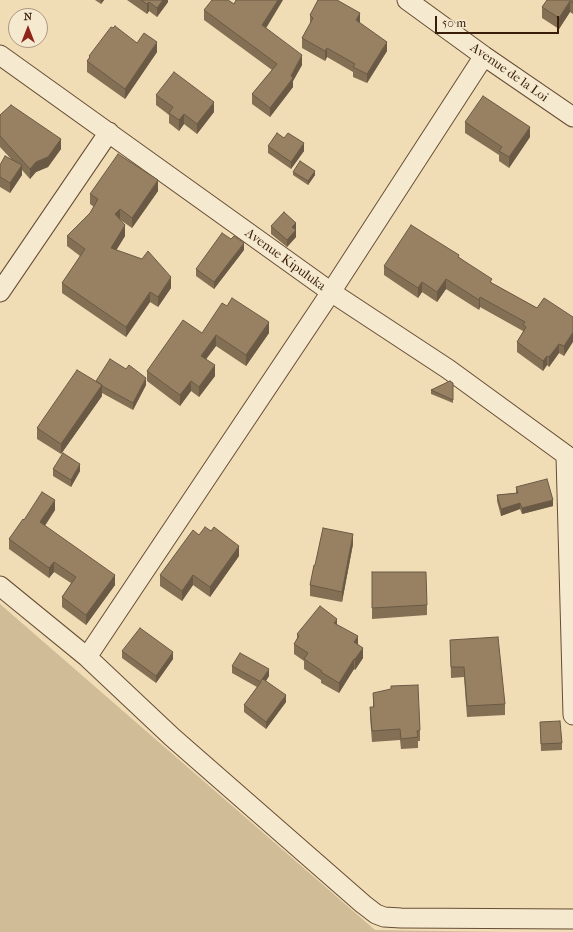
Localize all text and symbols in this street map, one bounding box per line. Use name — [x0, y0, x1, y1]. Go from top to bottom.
north arrow — [8, 8, 48, 48]
scale bar — [437, 8, 561, 34]
text: N — [24, 10, 32, 23]
text: 50 m — [442, 16, 466, 30]
street label: Avenue de la Loi — [467, 40, 551, 106]
street label: Avenue Kipuluka — [242, 226, 328, 294]

